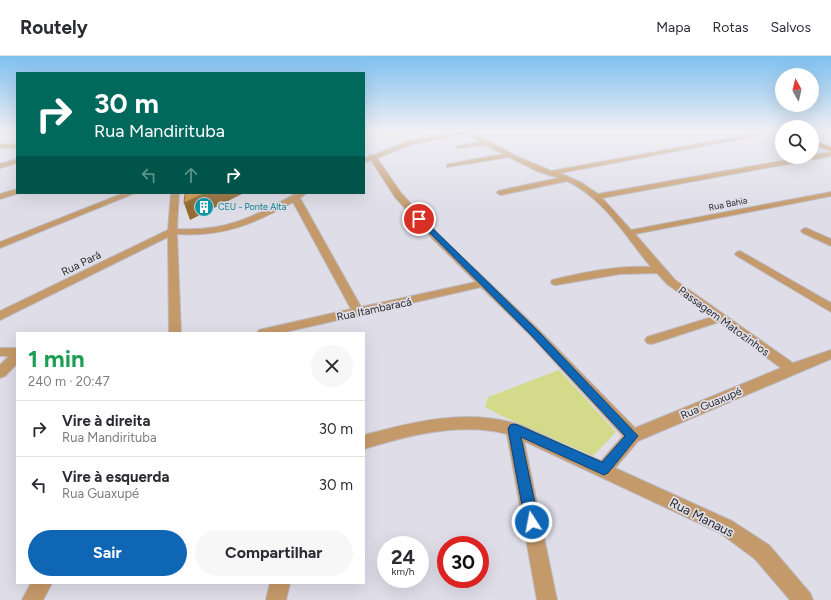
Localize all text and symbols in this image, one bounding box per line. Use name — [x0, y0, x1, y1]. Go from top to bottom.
text: Routely — [20, 16, 88, 39]
text: Mapa — [656, 19, 691, 36]
text: Rotas — [713, 19, 748, 36]
text: Salvos — [770, 19, 811, 36]
north arrow — [775, 68, 819, 112]
map controls — [775, 68, 819, 164]
text: 30 m — [94, 86, 159, 120]
icon: right — [28, 88, 80, 140]
text: Rua Mandirituba — [94, 120, 225, 142]
button: search — [775, 120, 819, 164]
icon: left — [138, 164, 160, 186]
icon: ahead — [180, 164, 202, 186]
icon: right — [222, 164, 244, 186]
street label: Rua Bahia — [708, 194, 749, 213]
building icon: CEU - Ponte Alta — [193, 196, 215, 218]
place label: CEU - Ponte Alta — [218, 201, 287, 212]
pin — [402, 202, 436, 236]
icon: arrive — [408, 208, 430, 230]
street label: Rua Pará — [59, 248, 103, 279]
street label: Passagem Matozinhos — [676, 284, 772, 359]
street label: Rua Itambaracá — [335, 295, 413, 324]
text: 1 min — [28, 344, 85, 373]
button: close — [311, 345, 353, 387]
text: 240 m · 20:47 — [28, 374, 110, 389]
street label: Rua Guaxupé — [679, 385, 744, 422]
text: Vire à direita — [62, 412, 151, 430]
icon: right — [28, 418, 50, 440]
text: 30 m — [319, 420, 353, 438]
text: Rua Mandirituba — [62, 430, 157, 445]
text: Vire à esquerda — [62, 468, 169, 486]
icon: left — [28, 474, 50, 496]
text: 30 m — [319, 476, 353, 494]
text: Rua Guaxupé — [62, 486, 139, 501]
street label: Rua Manaus — [667, 495, 736, 540]
position arrow — [511, 501, 553, 543]
button: Sair — [28, 530, 187, 576]
button: Compartilhar — [195, 530, 353, 576]
speed limit sign: 30 — [437, 536, 489, 588]
text: 24 — [391, 545, 415, 569]
text: km/h — [392, 565, 414, 578]

